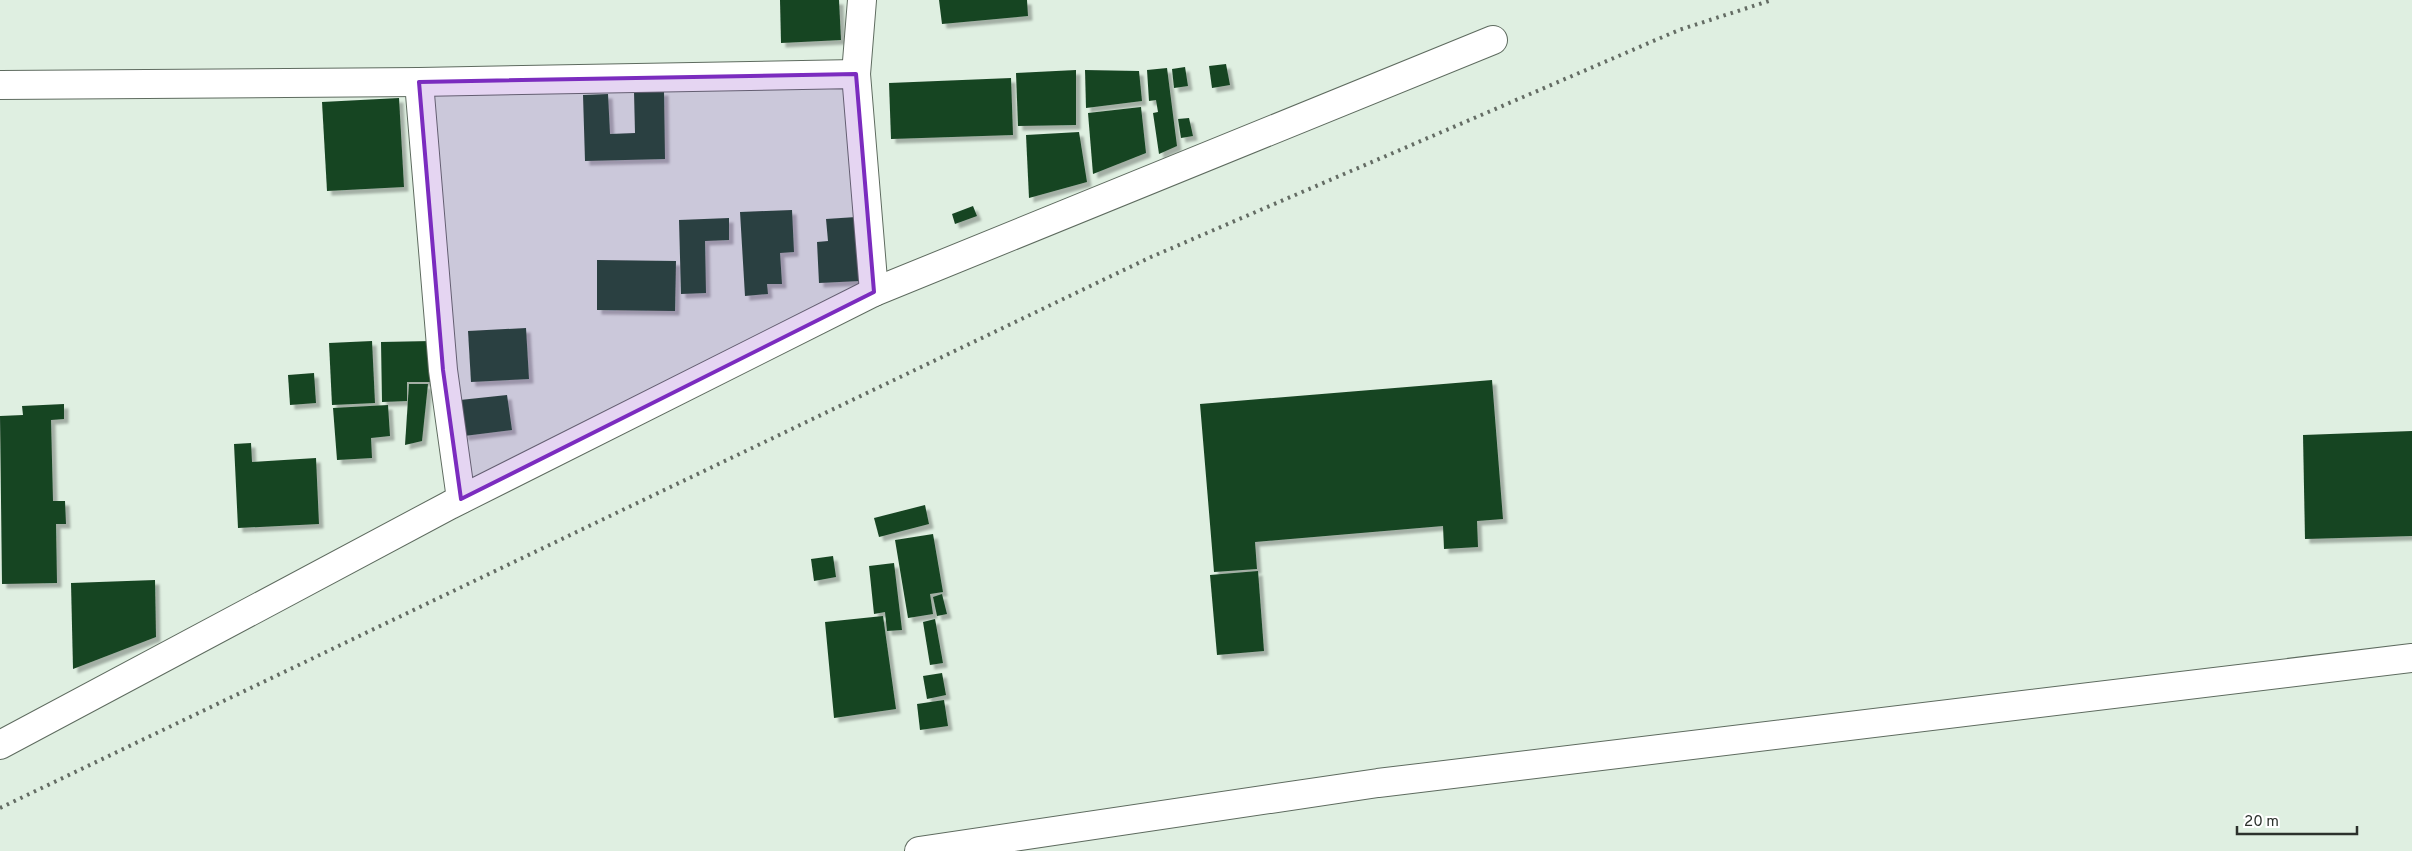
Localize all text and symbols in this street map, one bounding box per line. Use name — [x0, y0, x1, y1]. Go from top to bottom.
scale bar — [2237, 804, 2357, 836]
text: 20 m — [2244, 813, 2279, 832]

